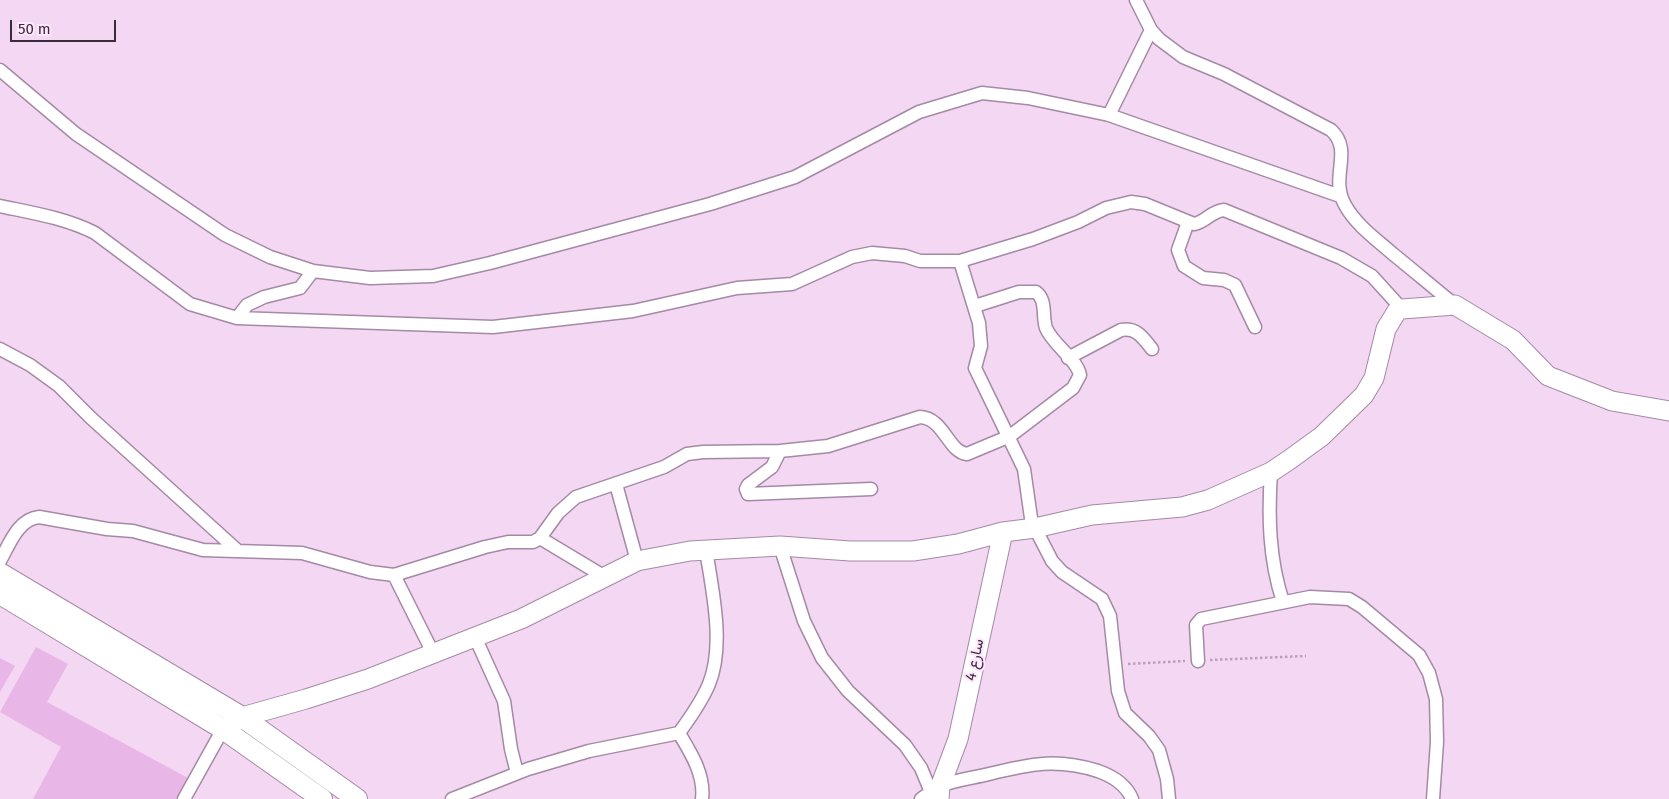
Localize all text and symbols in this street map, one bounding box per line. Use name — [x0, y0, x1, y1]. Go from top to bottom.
scale bar — [12, 10, 119, 42]
text: 50 m — [18, 20, 51, 38]
street label: سارع 4 — [962, 638, 988, 682]

